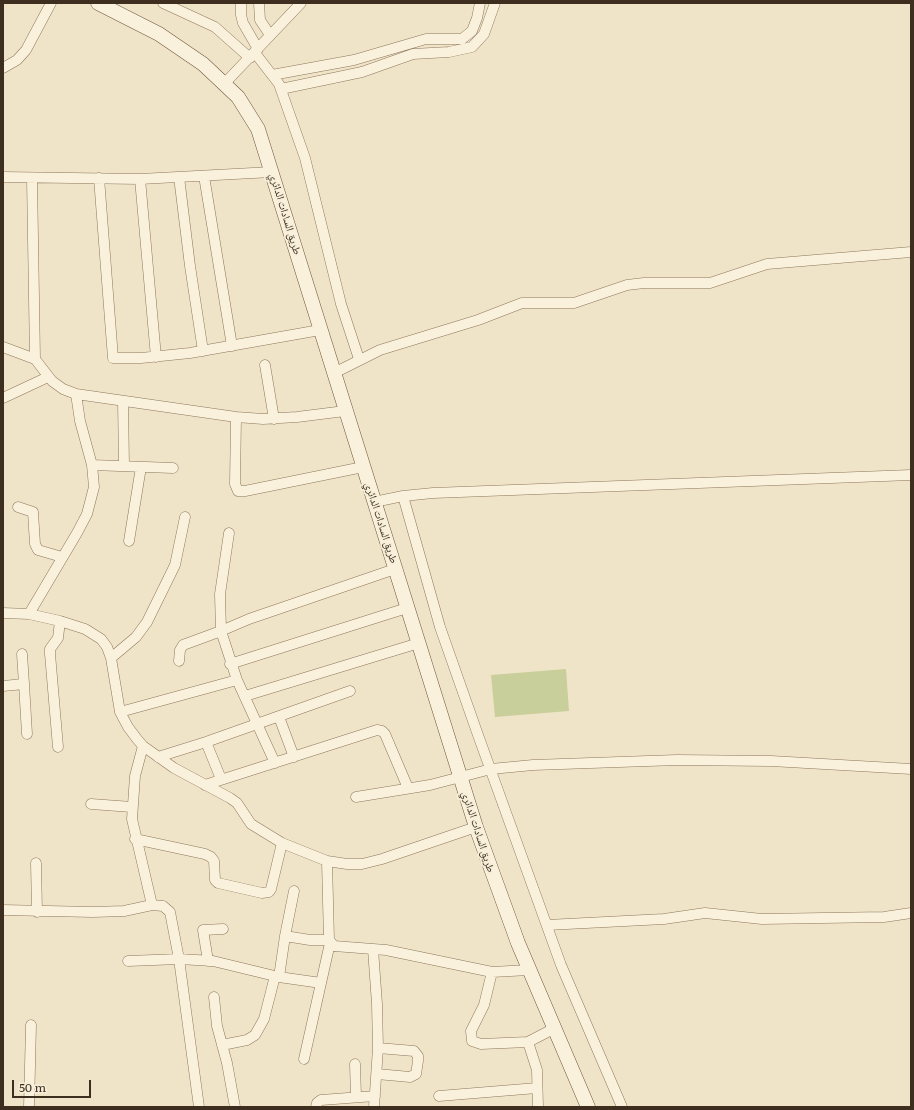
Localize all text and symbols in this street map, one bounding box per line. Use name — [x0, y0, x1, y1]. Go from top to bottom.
street label: طريق السادات الدائري — [266, 172, 304, 256]
street label: طريق السادات الدائري — [362, 481, 400, 565]
street label: طريق السادات الدائري — [459, 790, 497, 874]
scale bar — [14, 1072, 93, 1098]
text: 50 m — [19, 1078, 46, 1096]

